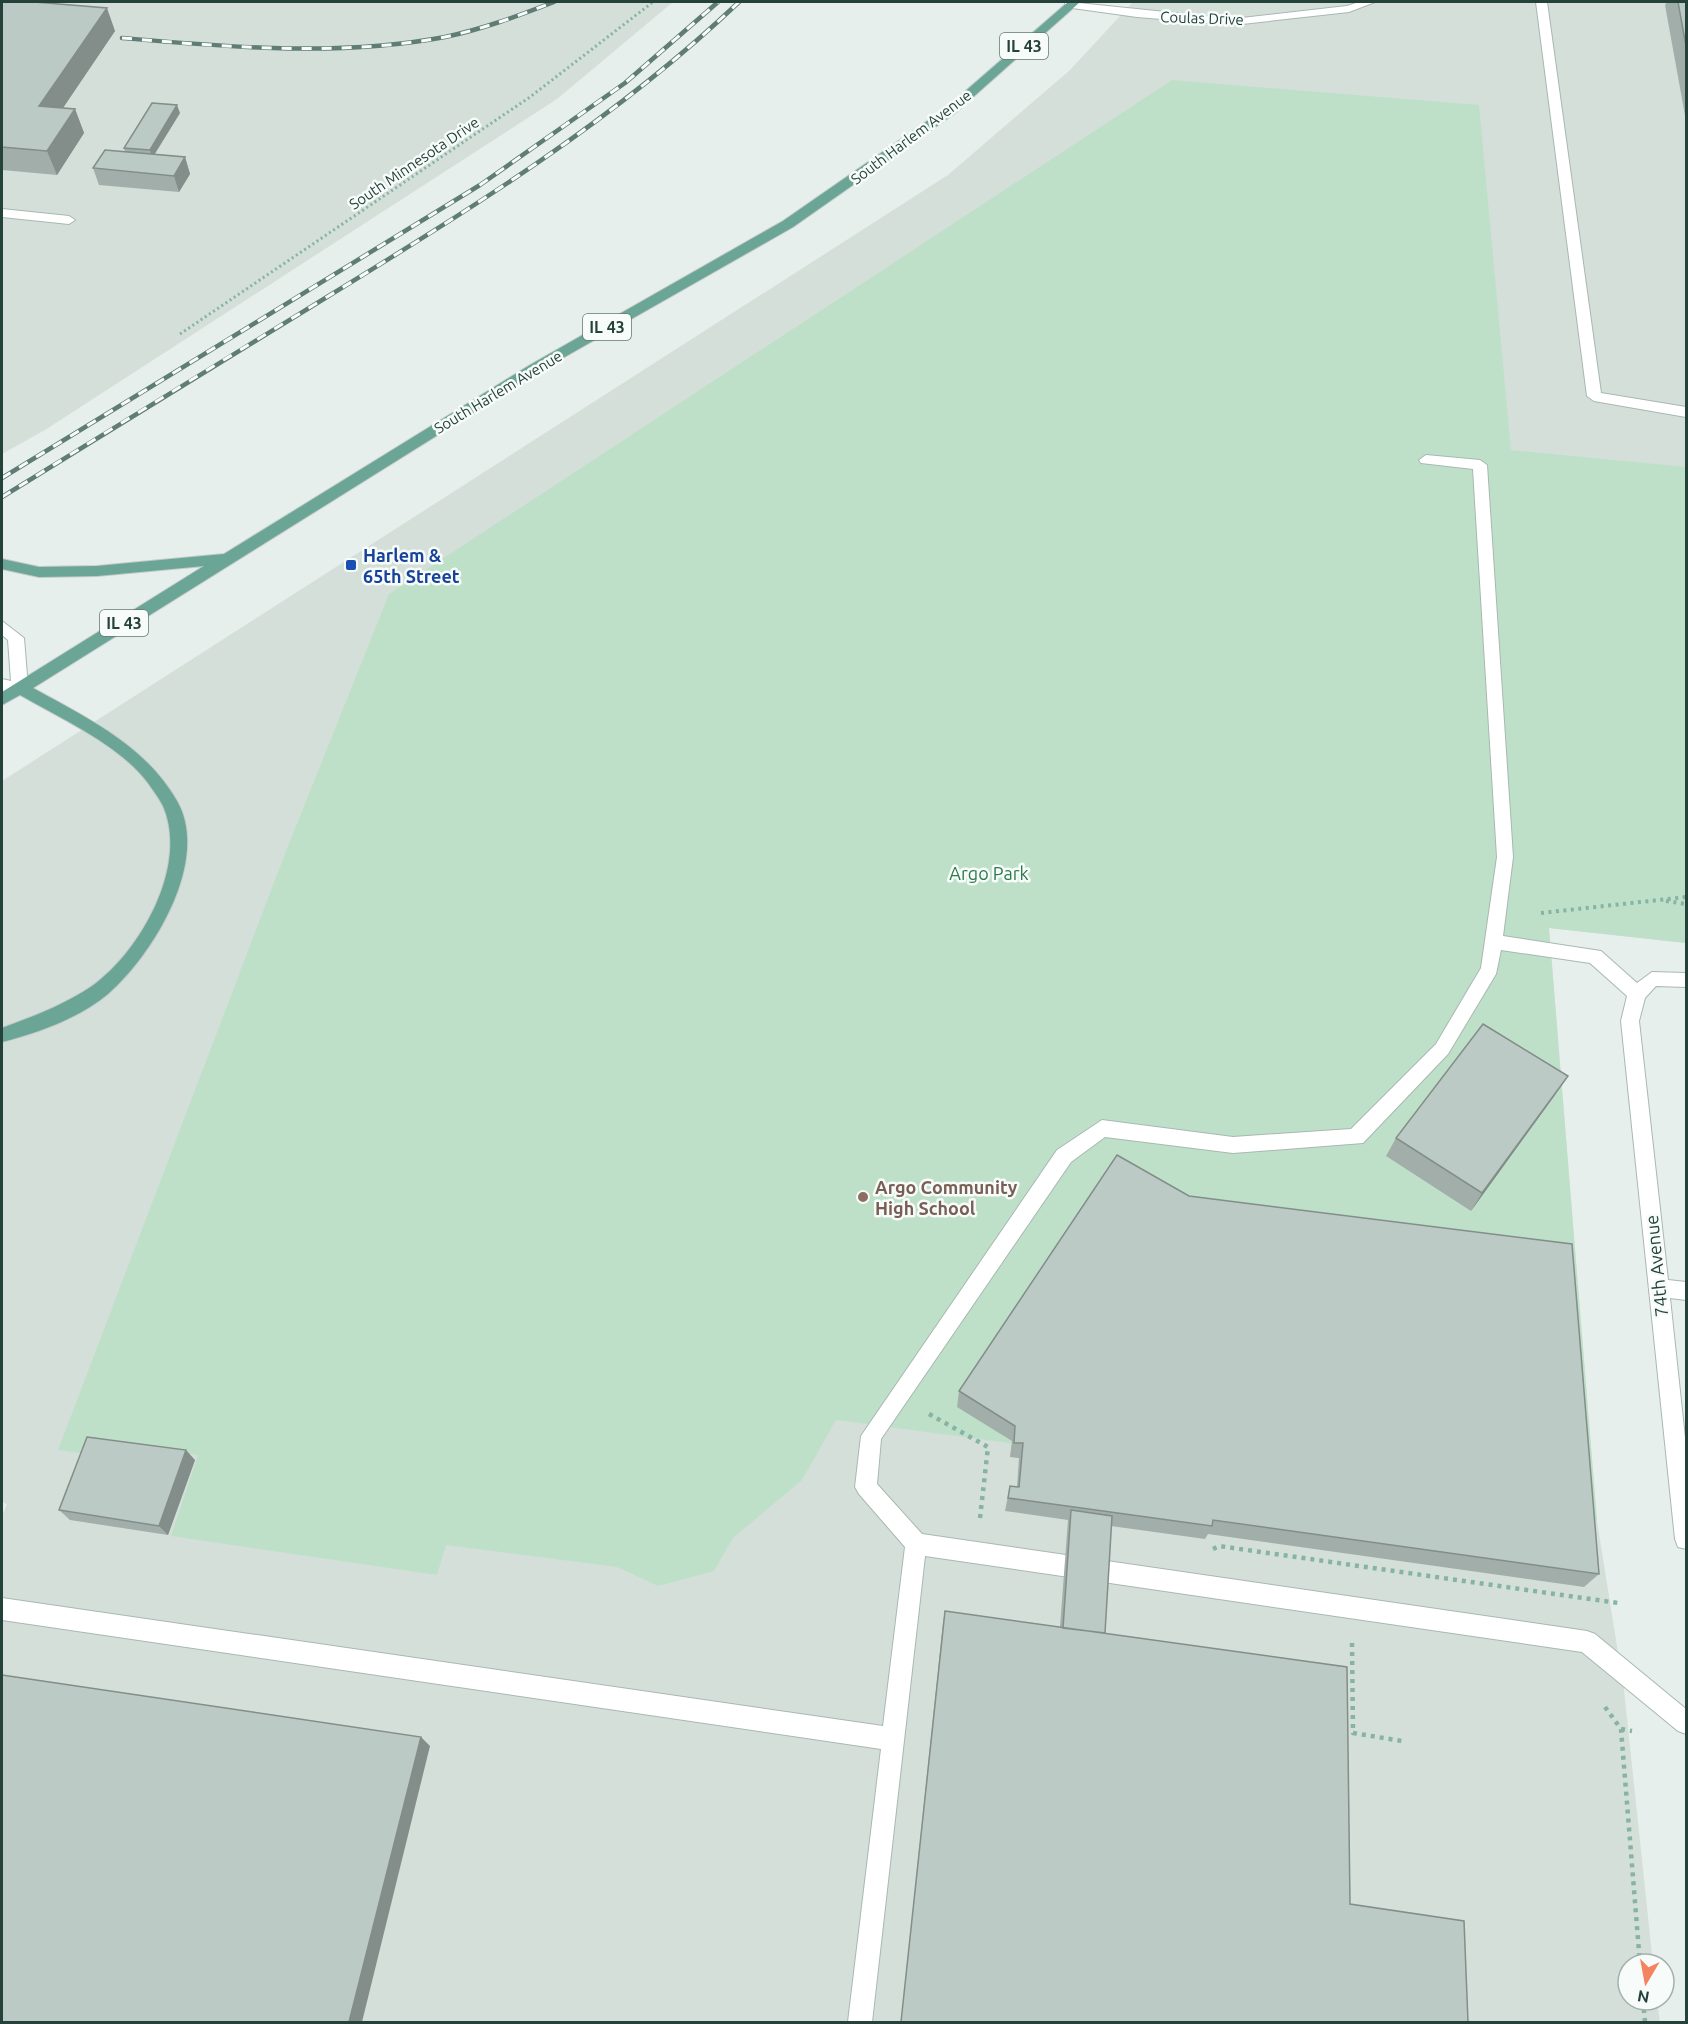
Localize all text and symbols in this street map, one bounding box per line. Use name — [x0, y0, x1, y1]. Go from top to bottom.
street label: Coulas Drive — [1160, 8, 1244, 28]
road number: IL 43 — [1000, 33, 1048, 59]
street label: South Harlem Avenue — [848, 86, 974, 188]
street label: South Minnesota Drive — [346, 113, 482, 213]
road number: IL 43 — [583, 314, 631, 340]
street label: South Harlem Avenue — [431, 347, 565, 437]
place label: Harlem & 65th Street — [363, 545, 460, 586]
marker: Harlem & 65th Street — [344, 558, 358, 572]
road number: IL 43 — [100, 610, 148, 636]
park label: Argo Park — [949, 863, 1029, 883]
place label: Argo Community High School — [875, 1177, 1018, 1218]
marker: Argo Community High School — [856, 1190, 870, 1204]
street label: 74th Avenue — [1641, 1214, 1671, 1318]
north arrow — [1616, 1952, 1676, 2012]
text: N — [1636, 1987, 1651, 2007]

